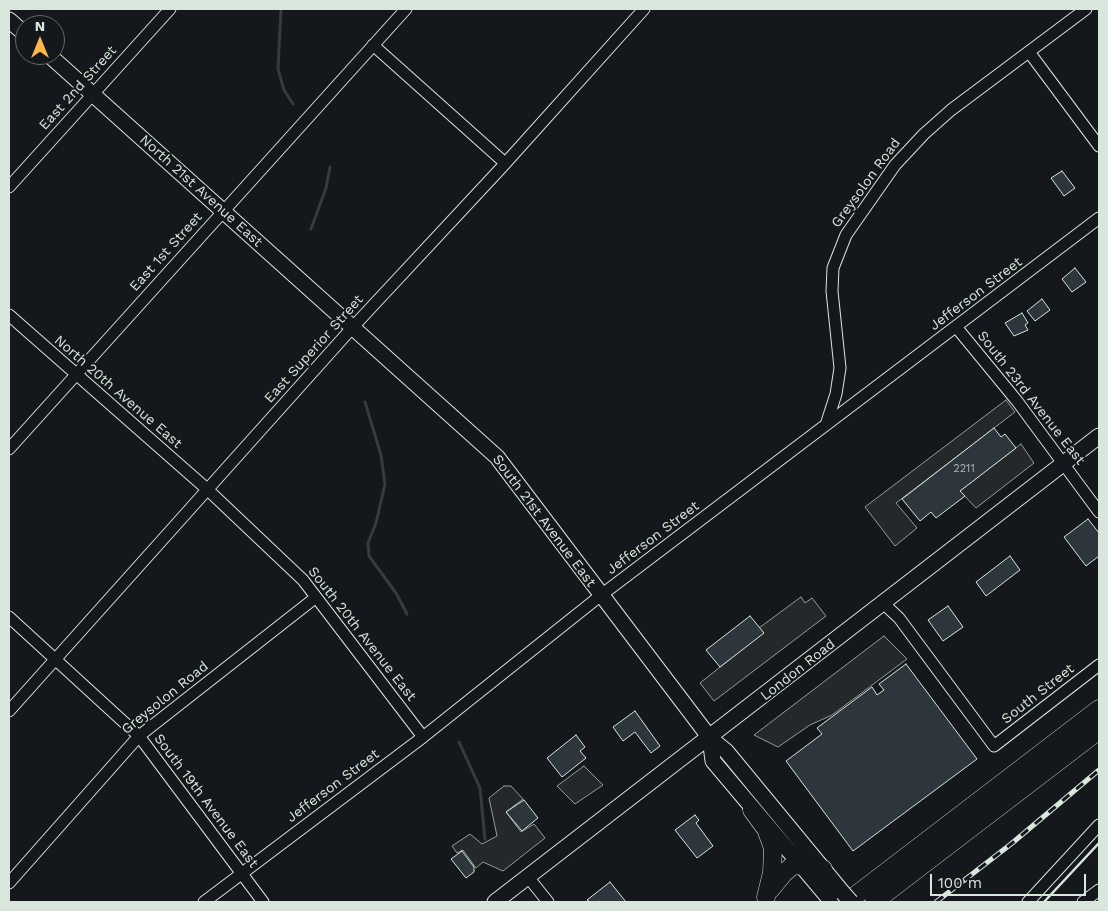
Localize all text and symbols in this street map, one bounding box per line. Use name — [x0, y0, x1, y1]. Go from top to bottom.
north arrow — [15, 15, 65, 65]
text: N — [35, 18, 45, 34]
street label: East 2nd Street — [36, 42, 120, 134]
street label: North 21st Avenue East — [136, 131, 266, 251]
street label: Greysolon Road — [828, 135, 904, 231]
street label: East 1st Street — [126, 209, 206, 295]
street label: Jefferson Street — [926, 254, 1026, 334]
street label: East Superior Street — [261, 291, 367, 407]
street label: South 23rd Avenue East — [974, 328, 1088, 468]
street label: North 20th Avenue East — [51, 332, 185, 452]
street label: South 21st Avenue East — [489, 452, 599, 590]
house number: 2211 — [953, 462, 975, 476]
street label: Jefferson Street — [603, 498, 703, 578]
street label: South 20th Avenue East — [304, 563, 420, 705]
street label: London Road — [757, 636, 839, 704]
street label: Greysolon Road — [118, 658, 212, 738]
street label: South Street — [998, 660, 1078, 728]
street label: South 19th Avenue East — [150, 731, 262, 871]
street label: Jefferson Street — [283, 746, 383, 826]
scale bar — [933, 864, 1089, 896]
text: 100 m — [938, 874, 982, 892]

